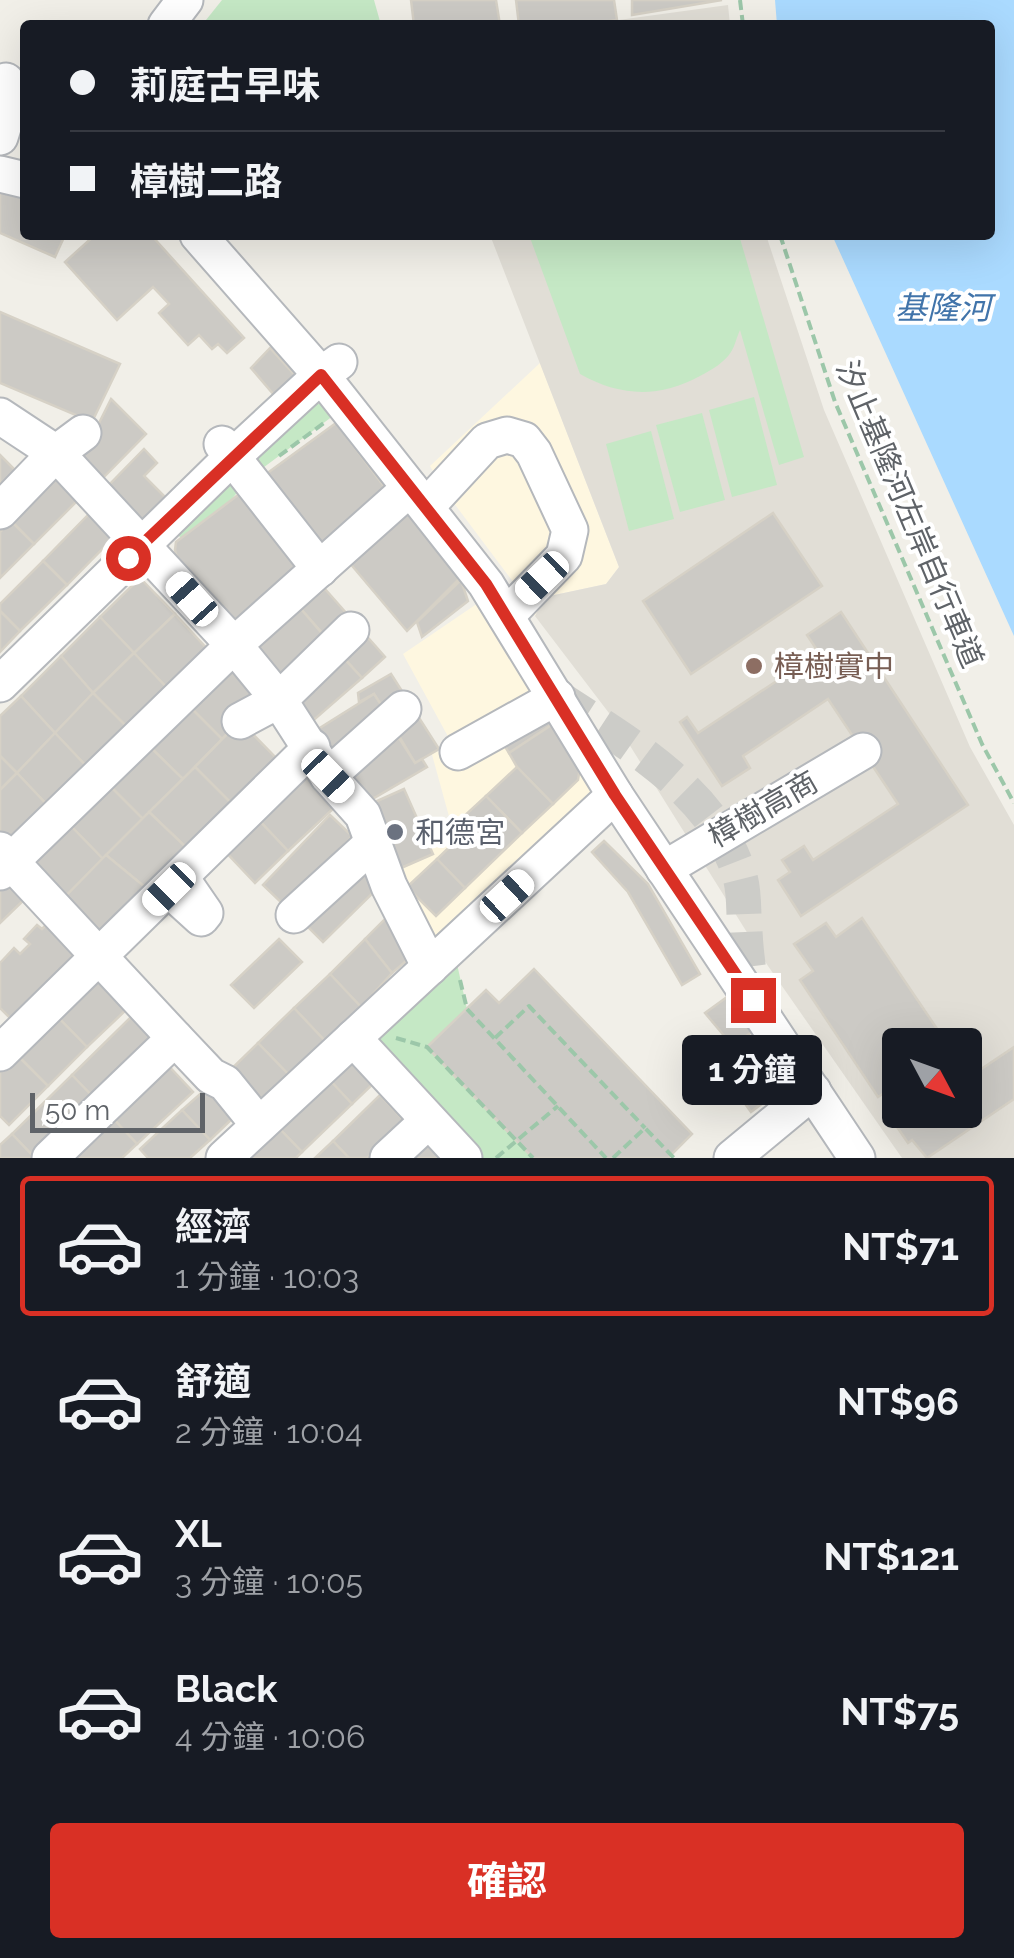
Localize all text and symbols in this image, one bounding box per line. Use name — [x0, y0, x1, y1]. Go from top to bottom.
text: 莉庭古早味 — [130, 63, 320, 108]
text: 樟樹二路 — [130, 159, 282, 204]
water label: 基隆河 — [895, 289, 997, 326]
street label: 汐止基隆河左岸自行車道 — [829, 355, 991, 673]
route start — [106, 536, 151, 581]
car — [510, 546, 574, 610]
car — [161, 567, 223, 631]
place label: 樟樹實中 — [774, 649, 894, 684]
marker: 樟樹實中 — [743, 655, 765, 677]
car — [296, 744, 360, 808]
street label: 樟樹高商 — [702, 764, 824, 854]
place label: 和德宮 — [415, 815, 505, 850]
marker: 和德宮 — [384, 821, 406, 843]
car — [137, 857, 201, 921]
car — [475, 865, 539, 927]
route end — [731, 978, 776, 1023]
north arrow — [882, 1028, 982, 1128]
map controls — [882, 1028, 982, 1128]
callout: 1 分鐘 — [683, 1035, 823, 1105]
text: 1 分鐘 — [708, 1051, 796, 1088]
scale bar — [30, 1088, 205, 1132]
text: 50 m — [45, 1094, 110, 1127]
icon: car — [55, 1201, 145, 1291]
text: 經濟 — [175, 1204, 251, 1249]
text: NT$71 — [842, 1224, 959, 1269]
text: 1 分鐘 · 10:03 — [175, 1258, 359, 1295]
icon: car — [55, 1356, 145, 1446]
text: 舒適 — [175, 1359, 251, 1404]
text: NT$96 — [837, 1379, 959, 1424]
text: 2 分鐘 · 10:04 — [175, 1413, 363, 1450]
icon: car — [55, 1511, 145, 1601]
text: XL — [175, 1511, 222, 1556]
text: NT$121 — [823, 1534, 959, 1579]
text: 3 分鐘 · 10:05 — [175, 1563, 363, 1600]
icon: car — [55, 1666, 145, 1756]
text: Black — [175, 1666, 277, 1711]
text: NT$75 — [841, 1689, 959, 1734]
text: 4 分鐘 · 10:06 — [175, 1718, 365, 1755]
button: 確認 — [50, 1823, 964, 1938]

